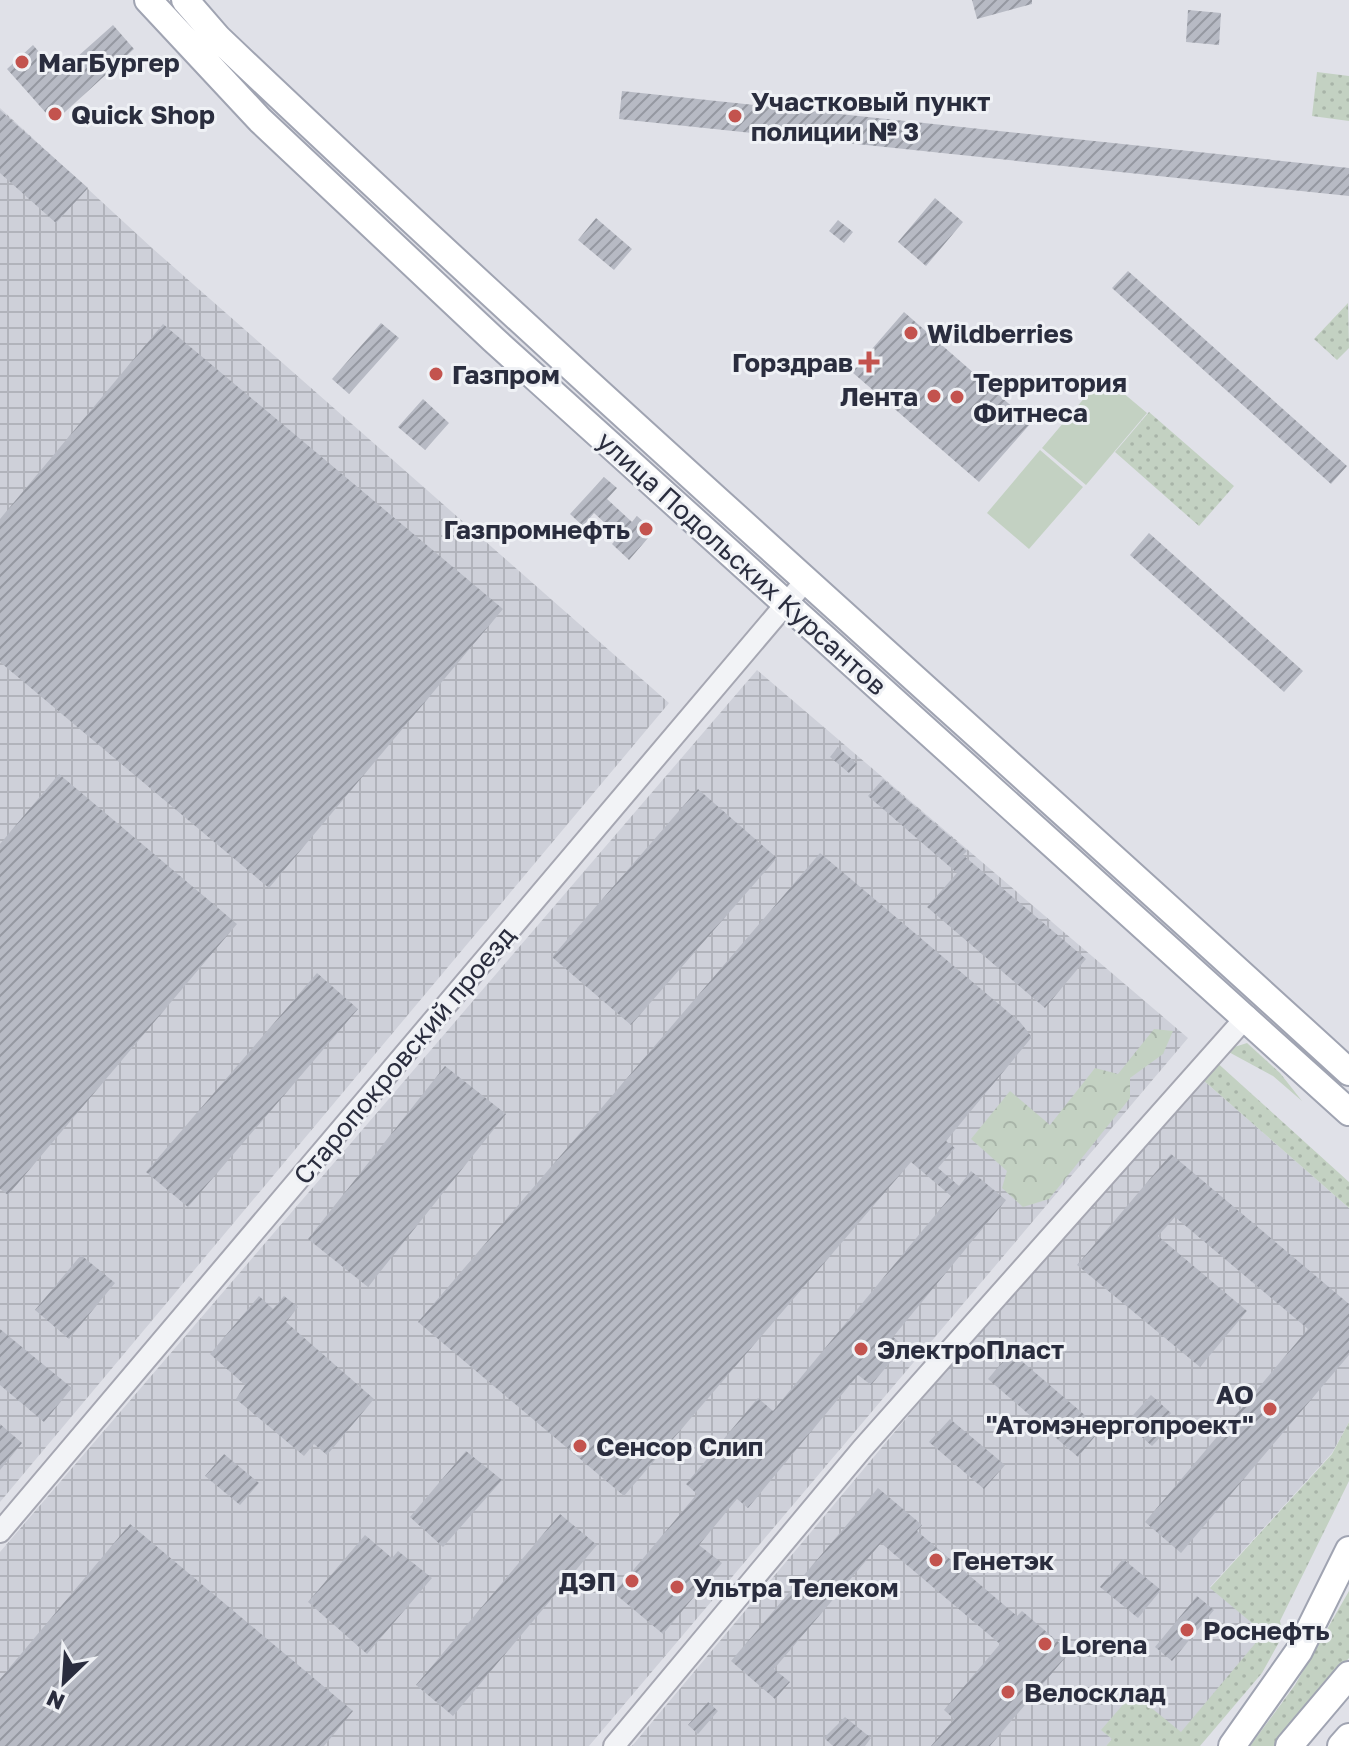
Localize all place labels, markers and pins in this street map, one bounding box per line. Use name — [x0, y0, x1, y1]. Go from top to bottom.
place label: МагБургер — [38, 47, 180, 78]
marker: МагБургер — [13, 53, 31, 71]
place label: Участковый пункт полиции № 3 — [751, 86, 991, 147]
place label: Quick Shop — [71, 99, 215, 130]
marker: Quick Shop — [46, 105, 64, 123]
marker: Участковый пункт полиции № 3 — [726, 107, 744, 125]
place label: Wildberries — [927, 318, 1073, 349]
marker: Wildberries — [902, 324, 920, 342]
place label: Горздрав — [732, 347, 853, 378]
marker: Горздрав — [860, 353, 878, 371]
place label: Газпром — [452, 359, 560, 390]
marker: Газпром — [427, 365, 445, 383]
place label: Территория Фитнеса — [973, 367, 1127, 428]
place label: Лента — [840, 381, 918, 412]
marker: Лента — [925, 387, 943, 405]
marker: Территория Фитнеса — [948, 388, 966, 406]
place label: Газпромнефть — [444, 514, 630, 545]
marker: Газпромнефть — [637, 520, 655, 538]
place label: ЭлектроПласт — [877, 1334, 1064, 1365]
marker: ЭлектроПласт — [852, 1340, 870, 1358]
place label: АО "Атомэнергопроект" — [986, 1379, 1254, 1440]
marker: АО "Атомэнергопроект" — [1261, 1400, 1279, 1418]
place label: Сенсор Слип — [596, 1431, 763, 1462]
marker: Сенсор Слип — [571, 1437, 589, 1455]
place label: Генетэк — [952, 1545, 1054, 1576]
marker: Генетэк — [927, 1551, 945, 1569]
place label: ДЭП — [559, 1566, 616, 1597]
marker: ДЭП — [623, 1572, 641, 1590]
place label: Ультра Телеком — [693, 1572, 898, 1603]
marker: Ультра Телеком — [668, 1578, 686, 1596]
place label: Роснефть — [1203, 1615, 1330, 1646]
marker: Роснефть — [1178, 1621, 1196, 1639]
place label: Lorena — [1061, 1629, 1147, 1660]
marker: Lorena — [1036, 1635, 1054, 1653]
place label: Велосклад — [1024, 1677, 1166, 1708]
marker: Велосклад — [999, 1683, 1017, 1701]

